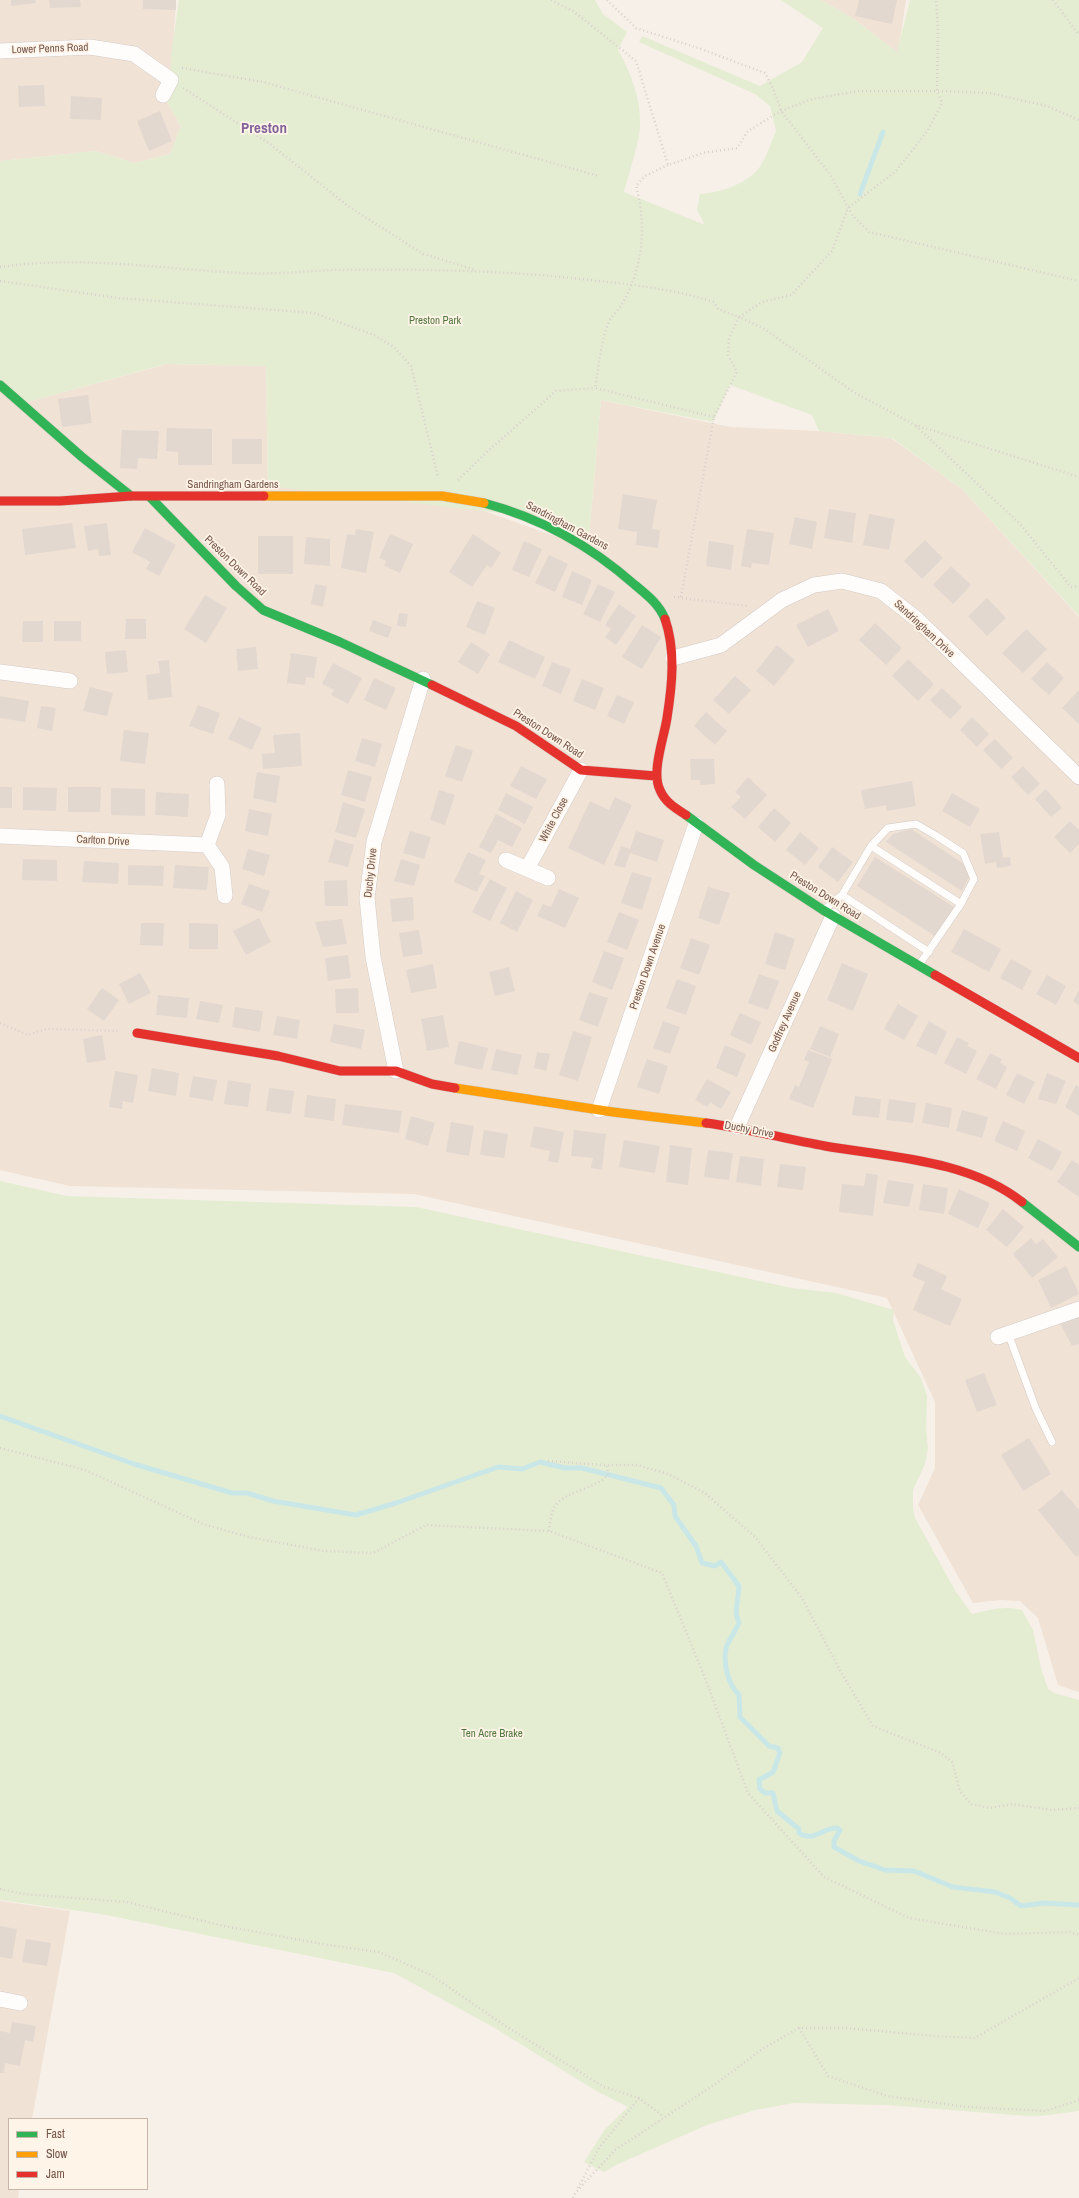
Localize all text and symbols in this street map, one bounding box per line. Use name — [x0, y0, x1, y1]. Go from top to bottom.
street label: Lower Penns Road — [11, 41, 89, 57]
district label: Preston — [241, 120, 287, 138]
park label: Preston Park — [409, 314, 461, 328]
street label: Sandringham Gardens — [187, 478, 279, 492]
street label: Sandringham Gardens — [524, 499, 610, 553]
street label: Preston Down Road — [201, 533, 269, 599]
street label: Sandringham Drive — [891, 598, 957, 660]
street label: Preston Down Road — [511, 706, 585, 762]
street label: White Close — [537, 795, 571, 845]
street label: Carlton Drive — [76, 833, 130, 849]
street label: Duchy Drive — [362, 848, 380, 898]
street label: Preston Down Road — [787, 869, 863, 923]
street label: Preston Down Avenue — [627, 922, 669, 1012]
street label: Godfrey Avenue — [766, 990, 804, 1054]
street label: Duchy Drive — [723, 1119, 775, 1141]
park label: Ten Acre Brake — [461, 1727, 523, 1741]
legend — [8, 2118, 148, 2190]
text: Fast — [46, 2126, 65, 2142]
text: Slow — [46, 2146, 67, 2162]
text: Jam — [46, 2166, 65, 2182]

